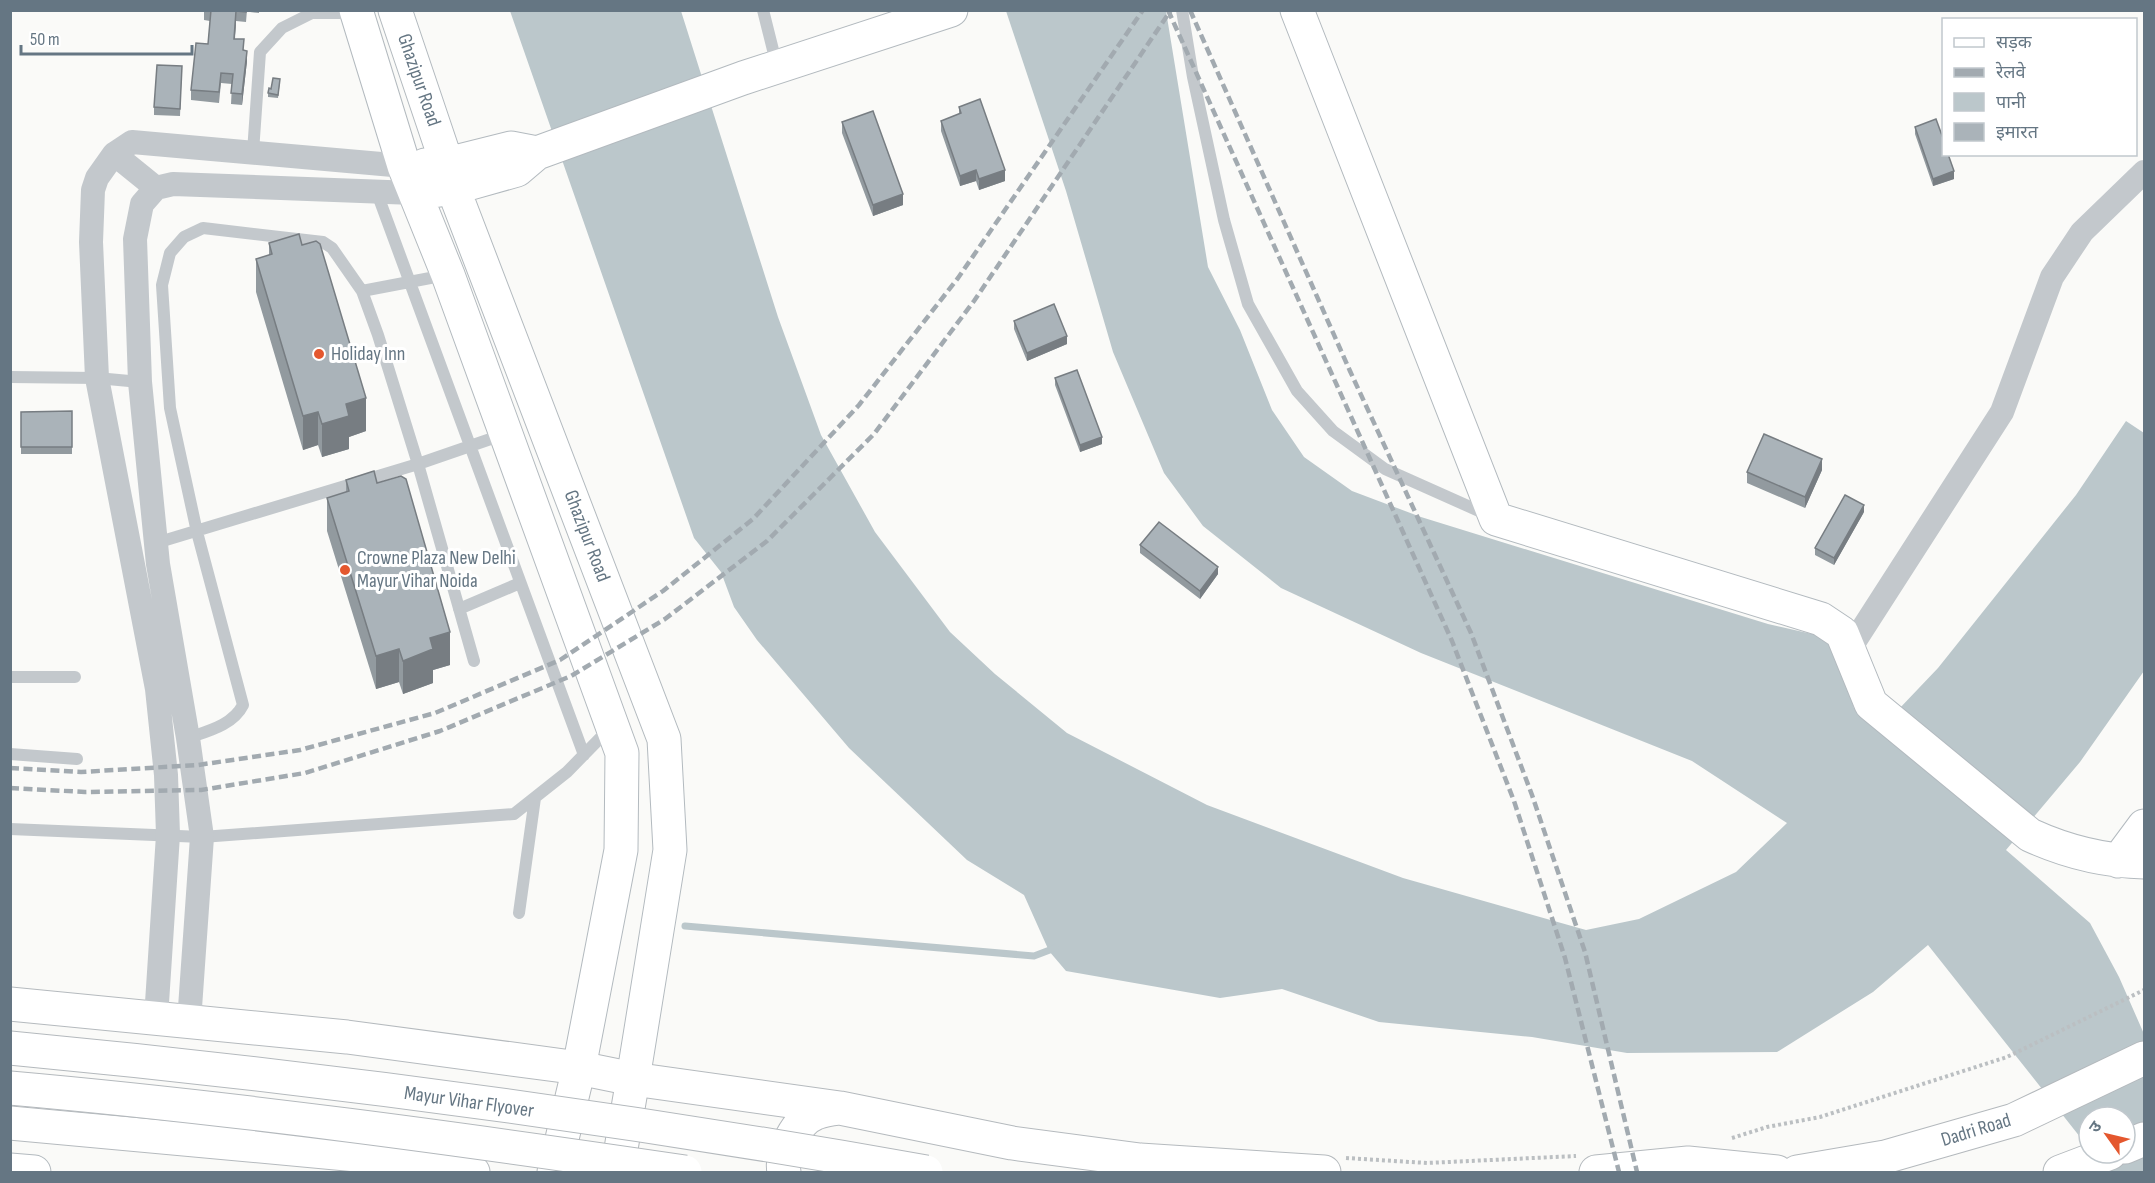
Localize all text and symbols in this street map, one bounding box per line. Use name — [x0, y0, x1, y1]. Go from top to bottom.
scale bar — [21, 18, 192, 56]
legend — [1942, 18, 2137, 156]
text: 50 m — [30, 29, 60, 50]
street label: Ghazipur Road — [392, 31, 446, 129]
text: सड़क — [1996, 32, 2033, 53]
text: रेलवे — [1995, 61, 2027, 83]
text: पानी — [1996, 92, 2026, 113]
text: इमारत — [1996, 122, 2039, 143]
place label: Holiday Inn — [331, 342, 405, 366]
marker: Holiday Inn — [312, 347, 326, 361]
street label: Ghazipur Road — [559, 487, 615, 585]
place label: Crowne Plaza New Delhi Mayur Vihar Noida — [357, 546, 516, 593]
marker: Crowne Plaza New Delhi Mayur Vihar Noida — [338, 563, 352, 577]
street label: Mayur Vihar Flyover — [403, 1081, 536, 1123]
north arrow — [2077, 1105, 2137, 1165]
street label: Dadri Road — [1938, 1108, 2014, 1152]
text: उ — [2085, 1118, 2107, 1137]

